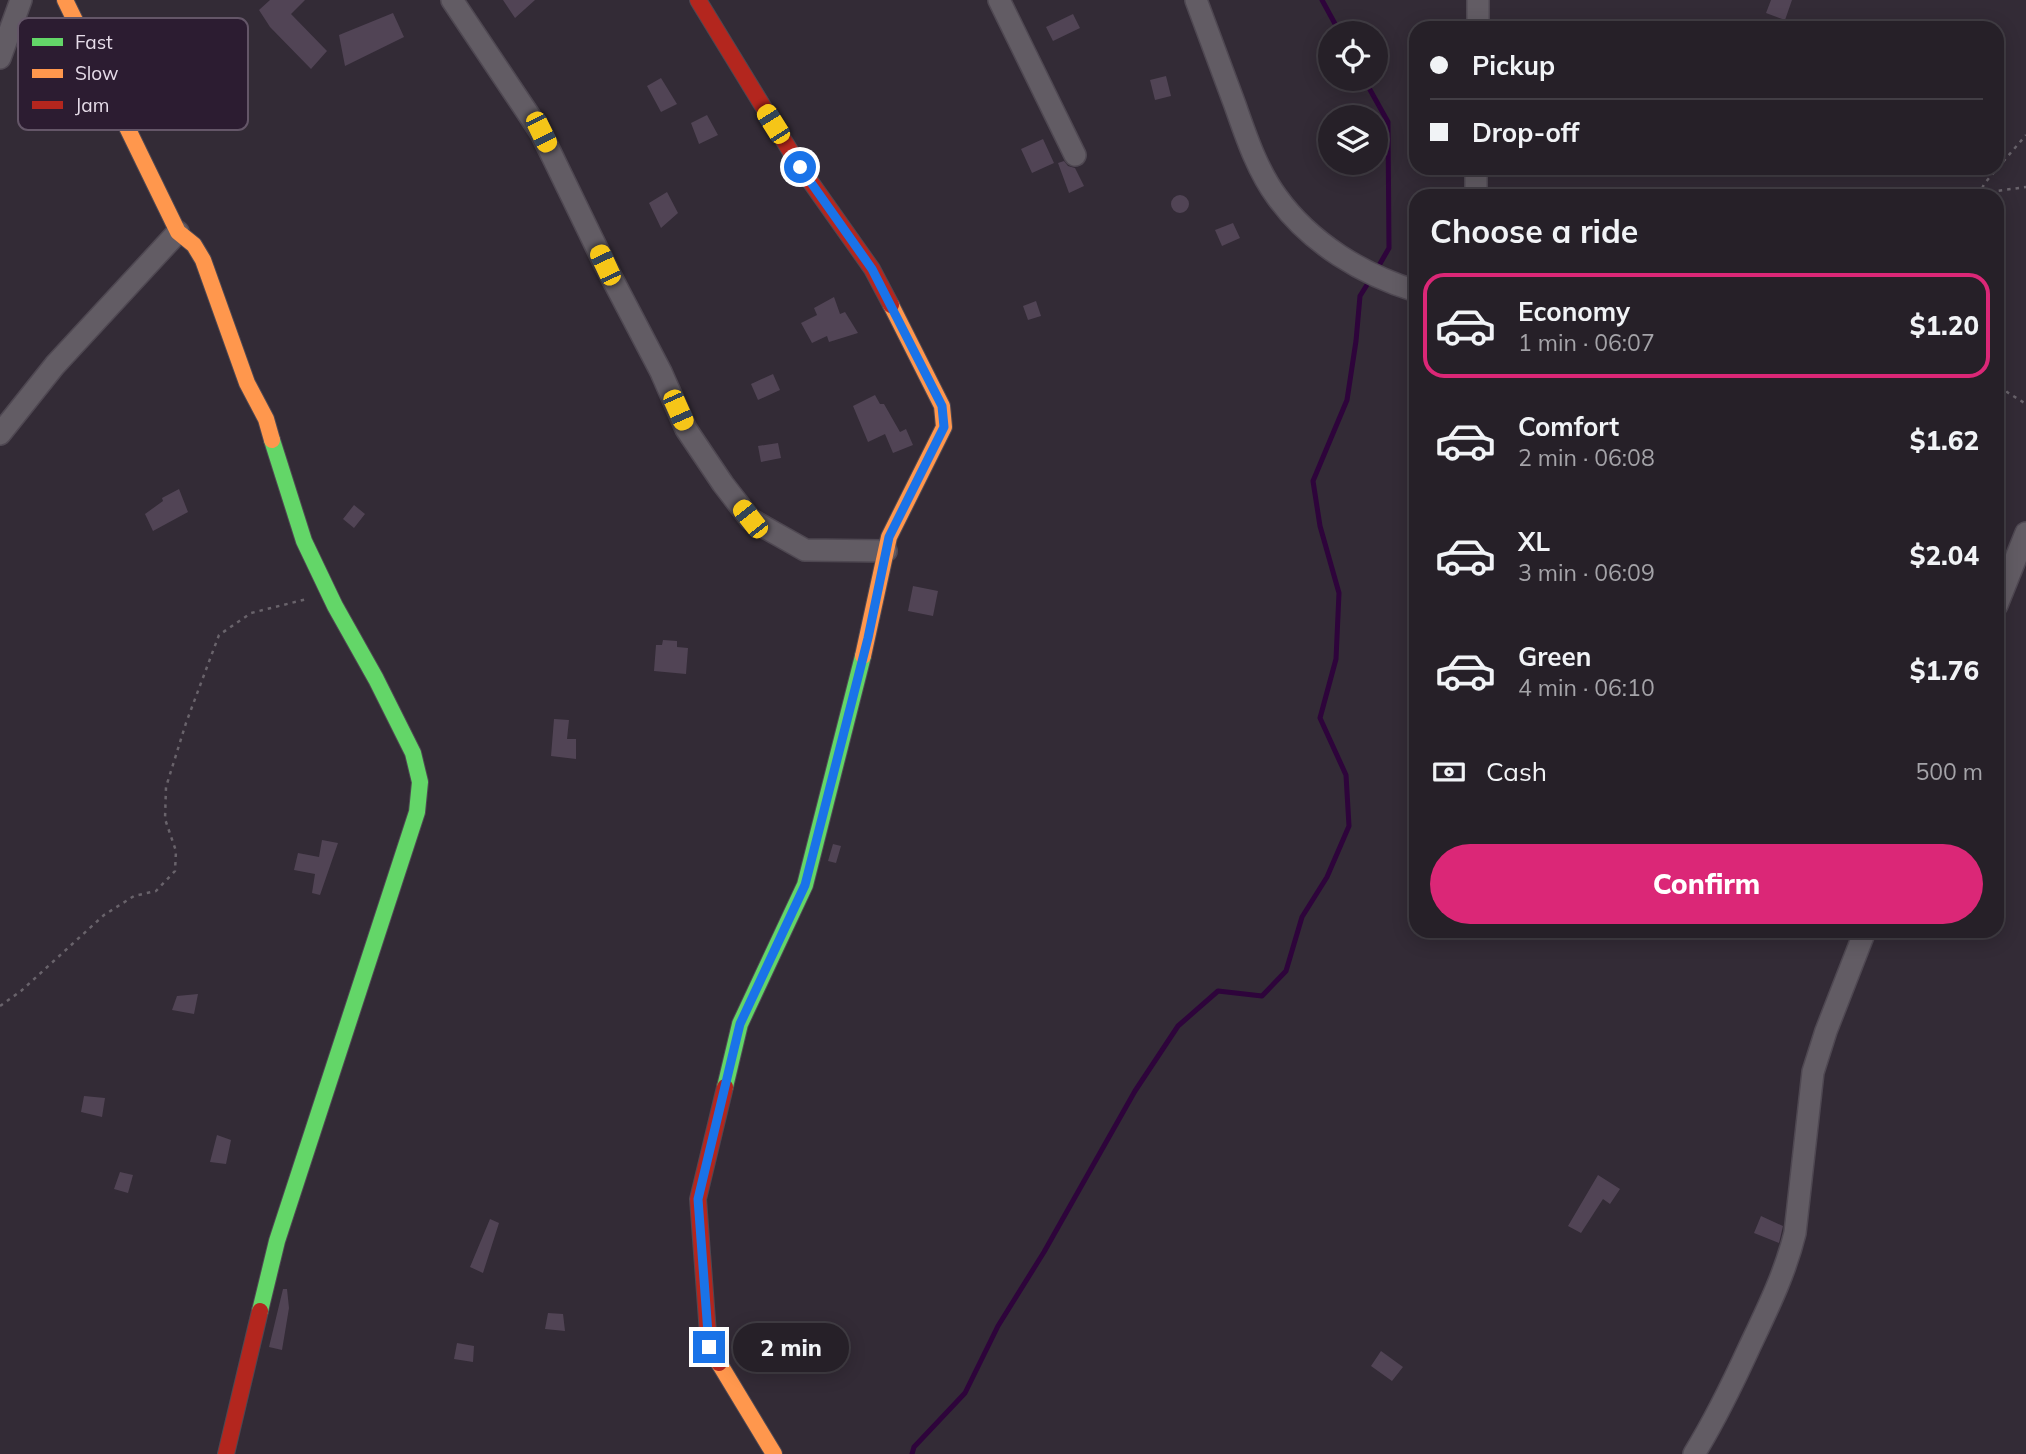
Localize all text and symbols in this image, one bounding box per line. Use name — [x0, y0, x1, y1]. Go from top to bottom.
legend — [18, 18, 248, 130]
map controls — [1318, 21, 1388, 175]
button: locate — [1318, 21, 1388, 91]
text: Fast — [75, 30, 113, 54]
text: Pickup — [1472, 49, 1555, 82]
text: Slow — [75, 61, 119, 85]
text: Jam — [75, 93, 109, 117]
car — [753, 101, 794, 147]
button: layers — [1318, 105, 1388, 175]
car — [523, 109, 560, 155]
text: Drop-off — [1472, 116, 1579, 149]
route start — [784, 151, 816, 183]
text: Choose a ride — [1430, 211, 1638, 251]
car — [587, 242, 624, 288]
icon: car — [1434, 294, 1497, 357]
text: Economy — [1518, 295, 1630, 328]
text: $1.20 — [1910, 309, 1979, 342]
text: 1 min · 06:07 — [1518, 328, 1655, 357]
car — [660, 387, 697, 433]
icon: car — [1434, 409, 1497, 472]
text: Comfort — [1518, 410, 1619, 443]
text: $1.62 — [1910, 424, 1979, 457]
text: 2 min · 06:08 — [1518, 443, 1655, 472]
car — [729, 496, 772, 542]
icon: car — [1434, 524, 1497, 587]
text: XL — [1518, 525, 1550, 558]
text: $2.04 — [1910, 539, 1979, 572]
text: 3 min · 06:09 — [1518, 558, 1655, 587]
icon: car — [1434, 639, 1497, 702]
text: Green — [1518, 640, 1591, 673]
text: $1.76 — [1910, 654, 1979, 687]
text: 4 min · 06:10 — [1518, 673, 1655, 702]
icon: cash — [1430, 753, 1468, 791]
text: Cash — [1486, 755, 1547, 788]
text: 500 m — [1915, 757, 1983, 786]
button: Confirm — [1430, 844, 1983, 924]
callout: 2 min — [734, 1322, 849, 1372]
route end — [693, 1331, 725, 1363]
text: 2 min — [760, 1333, 822, 1362]

